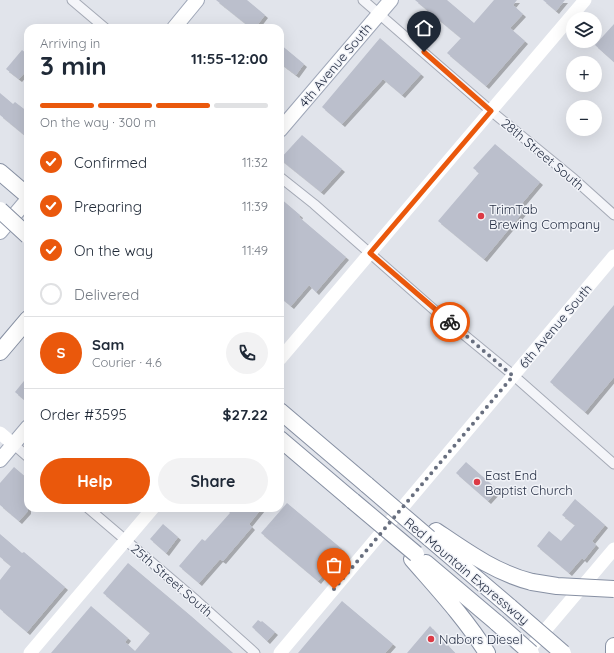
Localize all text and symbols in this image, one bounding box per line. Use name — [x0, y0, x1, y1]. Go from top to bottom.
pin — [407, 11, 441, 52]
map controls — [566, 12, 602, 136]
button: layers — [566, 12, 602, 48]
icon: home — [413, 17, 435, 39]
street label: 4th Avenue South — [295, 20, 375, 110]
text: Arriving in — [40, 35, 100, 51]
text: 3 min — [40, 49, 107, 82]
text: 11:55–12:00 — [191, 49, 268, 68]
button: + — [566, 56, 602, 92]
button: − — [566, 100, 602, 136]
text: On the way · 300 m — [40, 114, 156, 130]
street label: 28th Street South — [498, 115, 588, 193]
icon: check — [40, 151, 62, 173]
text: Confirmed — [74, 153, 147, 172]
text: 11:32 — [242, 154, 268, 170]
icon: check — [40, 195, 62, 217]
text: Preparing — [74, 197, 142, 216]
text: 11:39 — [242, 198, 268, 214]
place label: TrimTab Brewing Company — [489, 201, 600, 232]
marker: TrimTab Brewing Company — [476, 211, 486, 221]
icon: check — [40, 239, 62, 261]
text: On the way — [74, 241, 153, 260]
text: 11:49 — [242, 242, 268, 258]
street label: 6th Avenue South — [515, 281, 595, 371]
text: Delivered — [74, 285, 139, 304]
courier — [430, 302, 470, 342]
icon: bike — [439, 311, 461, 333]
button: phone — [226, 332, 268, 374]
text: Sam — [92, 335, 124, 354]
text: S — [57, 343, 65, 362]
text: Courier · 4.6 — [92, 354, 162, 370]
text: Order #3595 — [40, 405, 127, 424]
text: $27.22 — [223, 405, 268, 424]
button: Help — [40, 458, 150, 504]
button: Share — [158, 458, 268, 504]
place label: East End Baptist Church — [485, 467, 573, 498]
marker: East End Baptist Church — [472, 477, 482, 487]
street label: Red Mountain Expressway — [401, 514, 533, 628]
street label: 25th Street South — [128, 540, 216, 620]
pin — [317, 548, 351, 589]
icon: bag — [323, 554, 345, 576]
place label: Nabors Diesel — [439, 631, 523, 647]
marker: Nabors Diesel — [426, 634, 436, 644]

